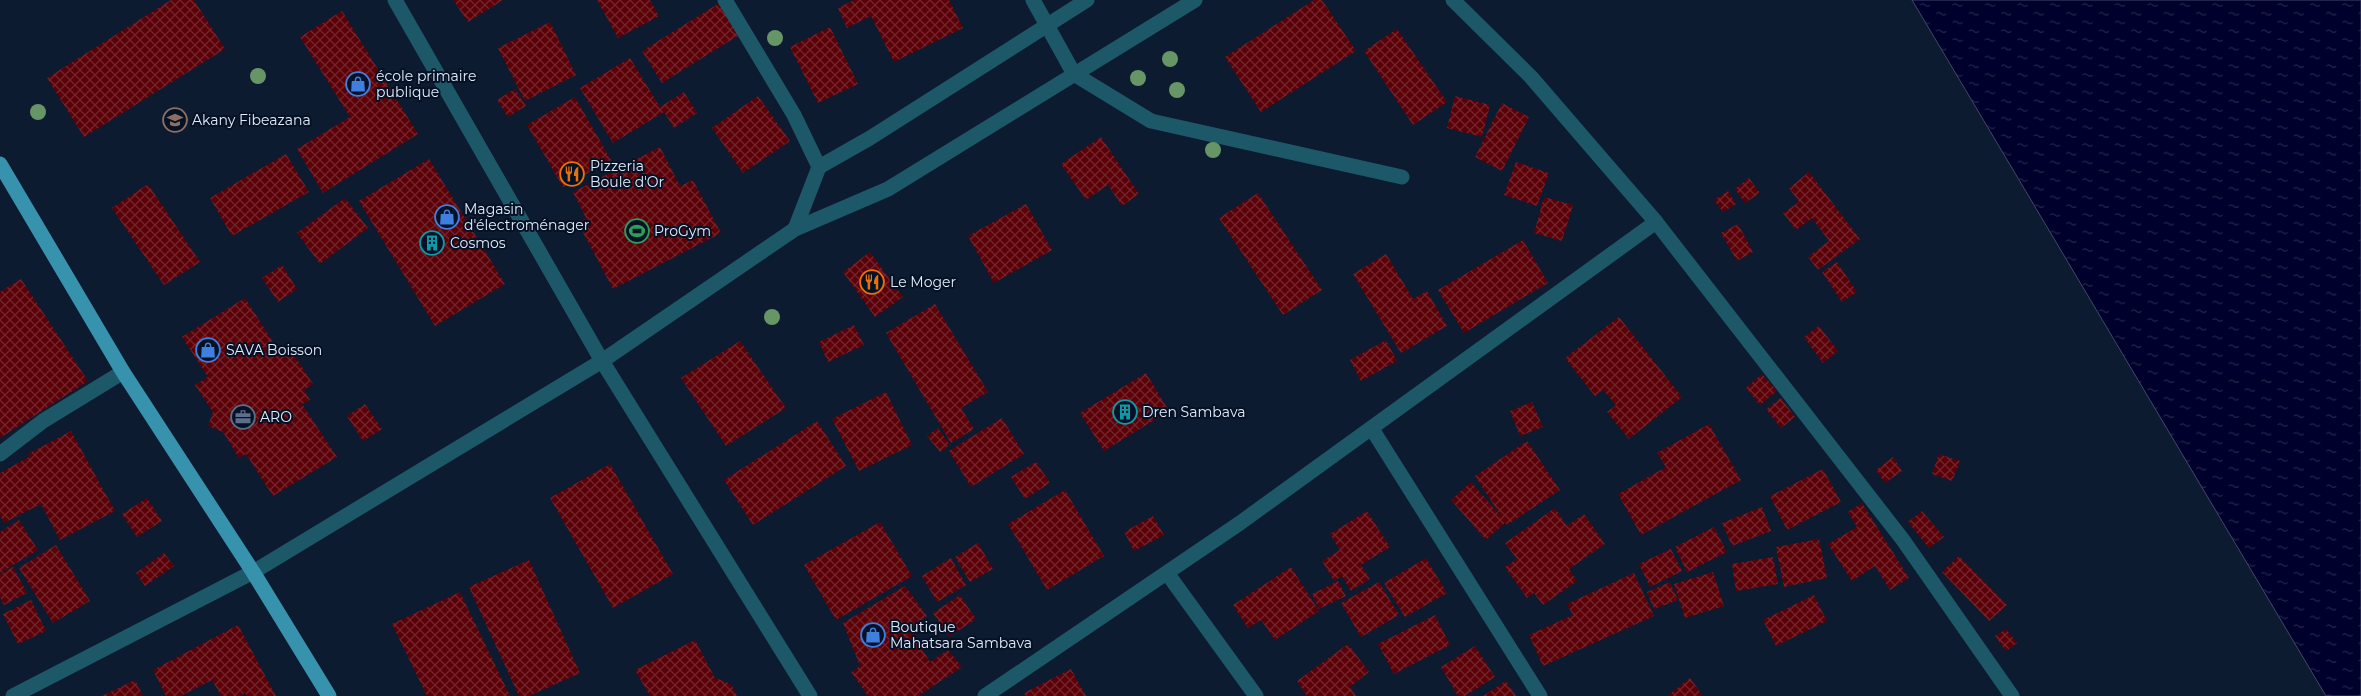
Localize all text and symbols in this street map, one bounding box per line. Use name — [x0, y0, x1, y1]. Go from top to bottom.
place label: école primaire publique — [376, 67, 476, 101]
shop icon: école primaire publique — [345, 71, 371, 97]
school or university icon: Akany Fibeazana — [162, 107, 188, 133]
place label: Akany Fibeazana — [192, 111, 311, 129]
place label: Pizzeria Boule d'Or — [590, 157, 664, 191]
restaurant icon: Pizzeria Boule d'Or — [559, 161, 585, 187]
place label: Magasin d'électroménager — [464, 200, 590, 234]
shop icon: Magasin d'électroménager — [434, 204, 460, 230]
sports icon: ProGym — [624, 218, 650, 244]
place label: ProGym — [654, 222, 711, 240]
building icon: Cosmos — [419, 230, 445, 256]
place label: Cosmos — [450, 234, 506, 252]
restaurant icon: Le Moger — [859, 269, 885, 295]
place label: Le Moger — [890, 273, 956, 291]
shop icon: SAVA Boisson — [195, 337, 221, 363]
place label: SAVA Boisson — [226, 341, 322, 359]
building icon: Dren Sambava — [1112, 399, 1138, 425]
place label: Dren Sambava — [1142, 403, 1245, 421]
office icon: ARO — [230, 404, 256, 430]
place label: ARO — [260, 408, 292, 426]
place label: Boutique Mahatsara Sambava — [890, 618, 1032, 652]
shop icon: Boutique Mahatsara Sambava — [860, 622, 886, 648]

